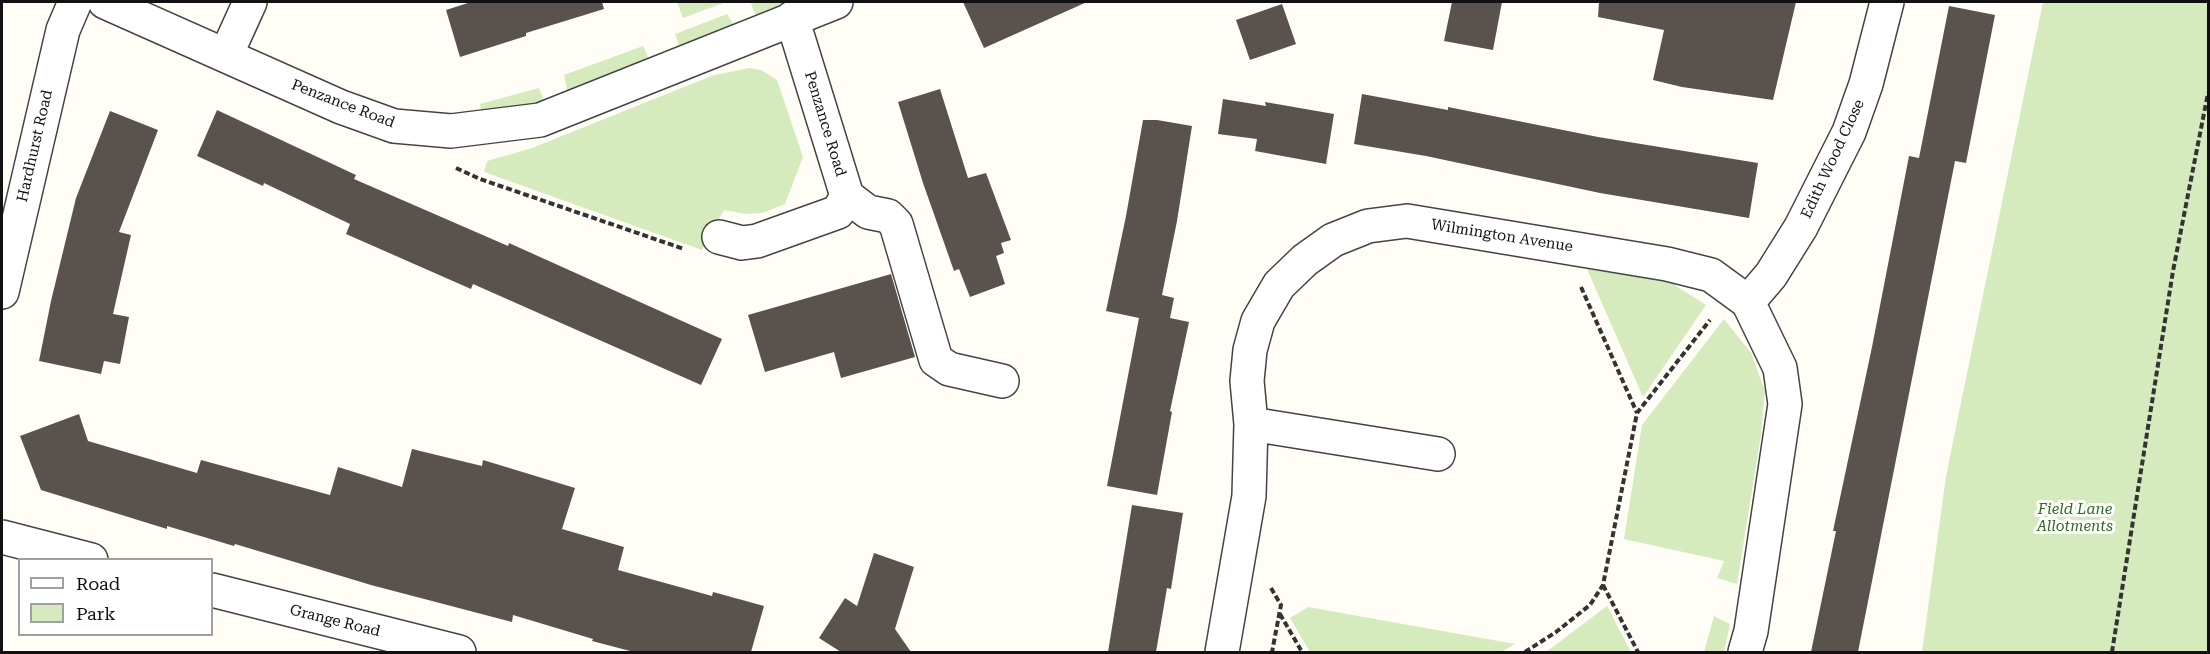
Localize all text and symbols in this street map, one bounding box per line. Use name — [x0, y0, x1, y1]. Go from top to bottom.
street label: Penzance Road — [800, 69, 850, 179]
street label: Penzance Road — [289, 76, 397, 132]
street label: Hardhurst Road — [13, 88, 57, 204]
street label: Edith Wood Close — [1797, 97, 1869, 221]
street label: Wilmington Avenue — [1430, 216, 1574, 256]
park label: Field Lane Allotments — [2037, 501, 2113, 536]
legend — [18, 558, 213, 636]
text: Road — [76, 573, 120, 594]
street label: Grange Road — [288, 601, 382, 641]
text: Park — [76, 603, 116, 624]

